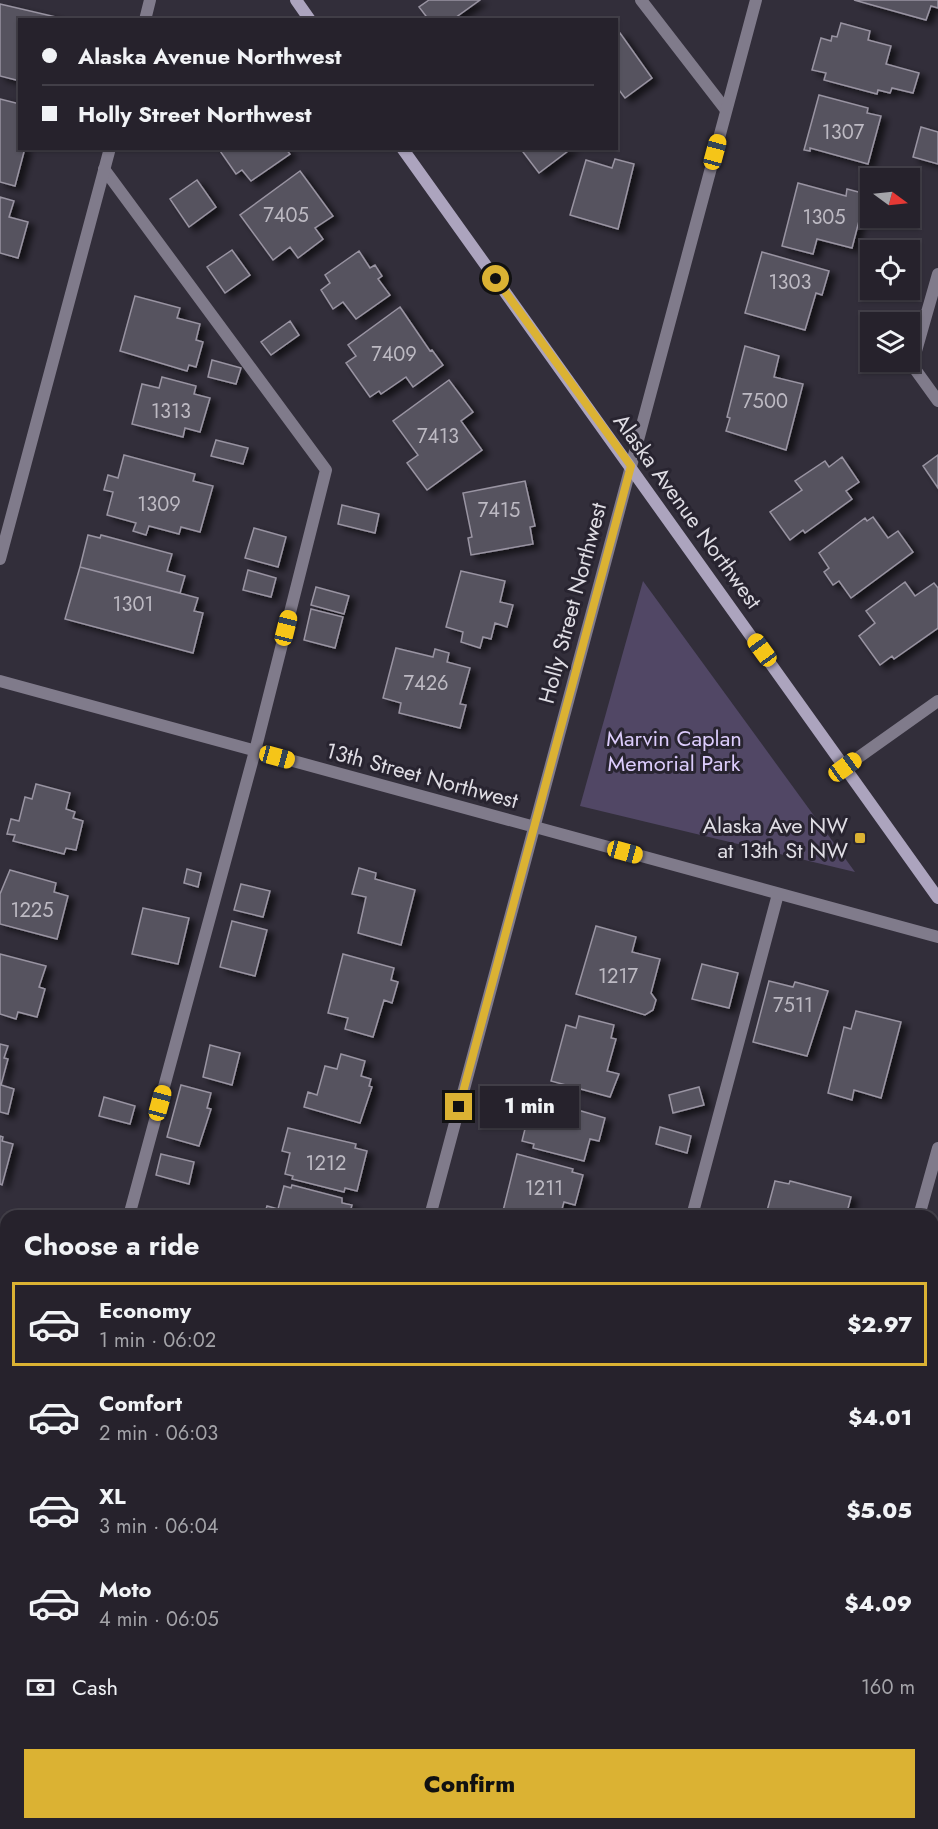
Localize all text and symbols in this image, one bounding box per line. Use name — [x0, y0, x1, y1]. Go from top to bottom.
text: Alaska Avenue Northwest — [78, 40, 342, 72]
text: Holly Street Northwest — [78, 98, 311, 130]
house number: 1307 — [822, 118, 865, 147]
car — [702, 132, 728, 172]
north arrow — [860, 168, 920, 228]
map controls — [860, 168, 920, 372]
house number: 7405 — [263, 201, 309, 230]
house number: 1305 — [802, 203, 846, 232]
button: locate — [860, 240, 920, 300]
route start — [482, 265, 509, 292]
house number: 1303 — [769, 268, 811, 297]
button: layers — [860, 312, 920, 372]
house number: 7409 — [371, 340, 417, 369]
house number: 7500 — [742, 387, 788, 416]
house number: 1313 — [151, 397, 191, 426]
street label: Alaska Avenue Northwest — [606, 407, 770, 616]
house number: 7413 — [417, 422, 459, 451]
house number: 1309 — [137, 490, 181, 519]
house number: 7415 — [478, 496, 520, 525]
street label: Holly Street Northwest — [530, 498, 614, 707]
house number: 1301 — [113, 590, 153, 619]
car — [273, 608, 299, 648]
car — [744, 630, 780, 670]
house number: 7426 — [403, 669, 449, 698]
park label: Marvin Caplan Memorial Park — [606, 722, 742, 779]
street label: 13th Street Northwest — [322, 734, 522, 816]
car — [257, 744, 297, 770]
car — [825, 749, 865, 785]
place label: Alaska Ave NW at 13th St NW — [703, 809, 848, 866]
marker: Alaska Ave NW at 13th St NW — [853, 831, 867, 845]
car — [605, 839, 645, 865]
house number: 1225 — [10, 896, 54, 925]
house number: 1217 — [598, 962, 638, 991]
house number: 7511 — [773, 991, 813, 1020]
car — [147, 1083, 173, 1123]
callout: 1 min — [480, 1086, 579, 1128]
text: 1 min — [504, 1092, 555, 1121]
route end — [445, 1093, 472, 1120]
house number: 1212 — [306, 1149, 346, 1178]
house number: 1211 — [525, 1174, 563, 1203]
text: Choose a ride — [24, 1226, 199, 1265]
text: Economy — [99, 1294, 191, 1326]
icon: car — [27, 1297, 81, 1351]
text: $2.97 — [847, 1308, 912, 1340]
text: 1 min · 06:02 — [99, 1326, 216, 1355]
text: Comfort — [99, 1387, 182, 1419]
icon: car — [27, 1390, 81, 1444]
text: $4.01 — [848, 1401, 912, 1433]
text: 2 min · 06:03 — [99, 1419, 218, 1448]
text: XL — [99, 1480, 126, 1512]
icon: car — [27, 1483, 81, 1537]
text: $5.05 — [846, 1494, 912, 1526]
text: 3 min · 06:04 — [99, 1512, 218, 1541]
text: Moto — [99, 1573, 152, 1605]
icon: car — [27, 1576, 81, 1630]
text: $4.09 — [844, 1587, 912, 1619]
text: 4 min · 06:05 — [99, 1605, 219, 1634]
icon: cash — [24, 1671, 57, 1704]
text: Cash — [72, 1671, 118, 1703]
text: 160 m — [861, 1673, 915, 1702]
button: Confirm — [24, 1749, 915, 1818]

